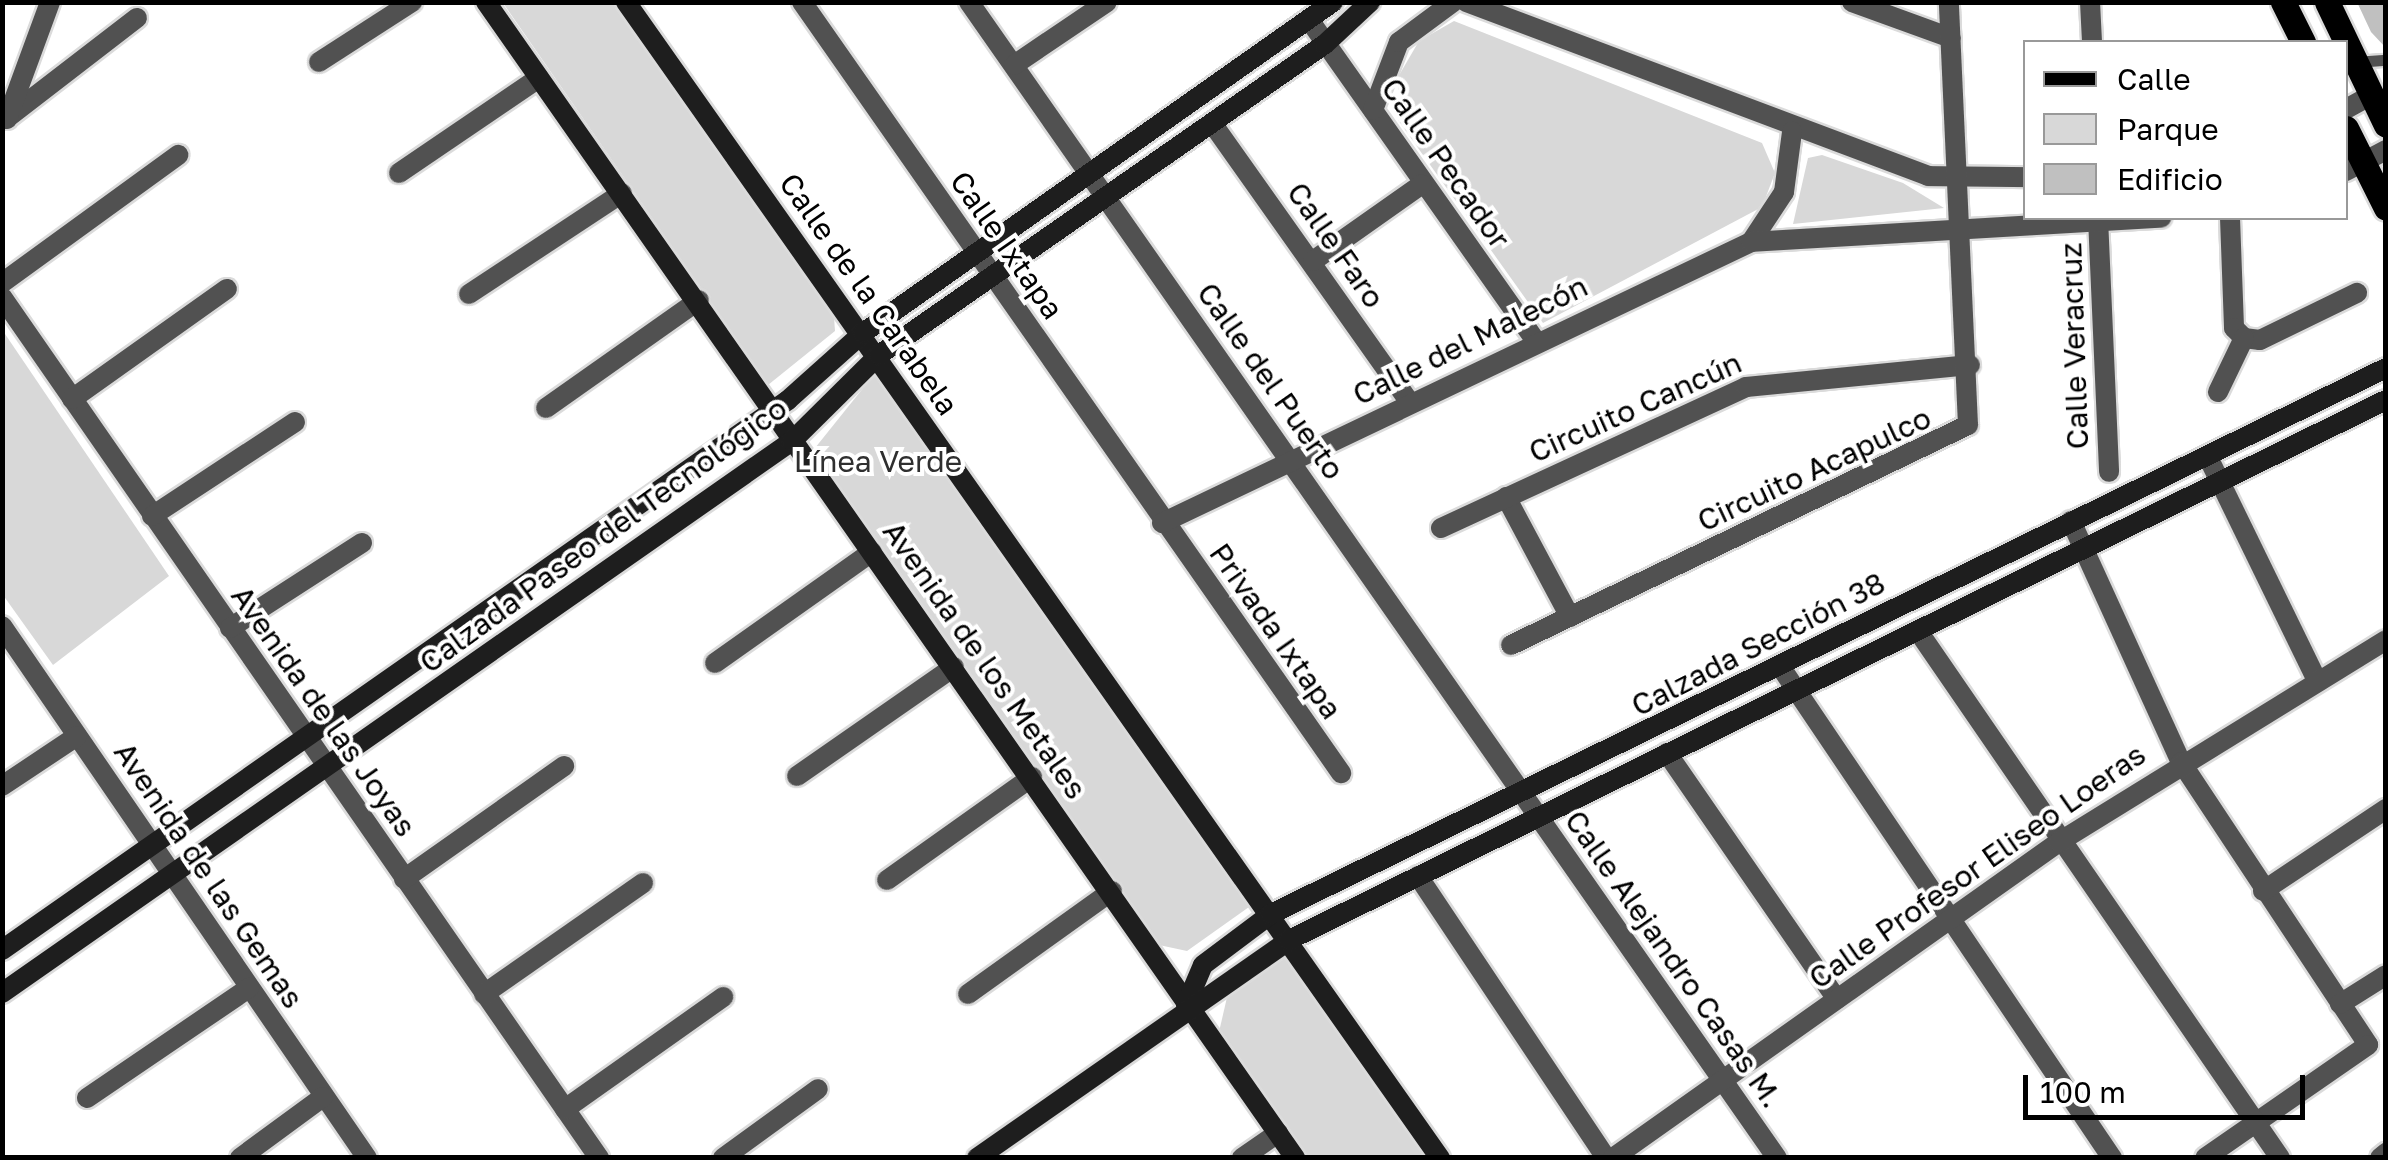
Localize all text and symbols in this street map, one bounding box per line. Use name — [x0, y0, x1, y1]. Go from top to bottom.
legend — [2023, 40, 2348, 220]
text: Calle — [2117, 61, 2191, 97]
street label: Calle Pecador — [1374, 71, 1518, 255]
text: Parque — [2117, 111, 2219, 147]
text: Edificio — [2117, 161, 2223, 197]
street label: Calle Ixtapa — [943, 164, 1071, 326]
street label: Calle de la Carabela — [772, 166, 966, 422]
street label: Calle Faro — [1280, 175, 1392, 315]
street label: Calle Veracruz — [2052, 242, 2096, 450]
street label: Calle del Malecón — [1347, 268, 1593, 412]
street label: Calle del Puerto — [1190, 276, 1352, 486]
street label: Circuito Cancún — [1523, 344, 1747, 470]
street label: Calzada Paseo del Tecnológico — [413, 390, 793, 680]
street label: Circuito Acapulco — [1692, 399, 1936, 539]
park label: Línea Verde — [794, 443, 962, 479]
street label: Avenida de los Metales — [876, 514, 1094, 806]
street label: Privada Ixtapa — [1202, 536, 1350, 726]
street label: Calzada Sección 38 — [1625, 565, 1891, 723]
street label: Avenida de las Joyas — [224, 579, 424, 843]
street label: Avenida de las Gemas — [107, 735, 311, 1015]
street label: Calle Profesor Eliseo Loeras — [1802, 736, 2152, 996]
street label: Calle Alejandro Casas M. — [1558, 803, 1790, 1115]
scale bar — [2028, 1055, 2310, 1117]
text: 100 m — [2040, 1074, 2126, 1110]

